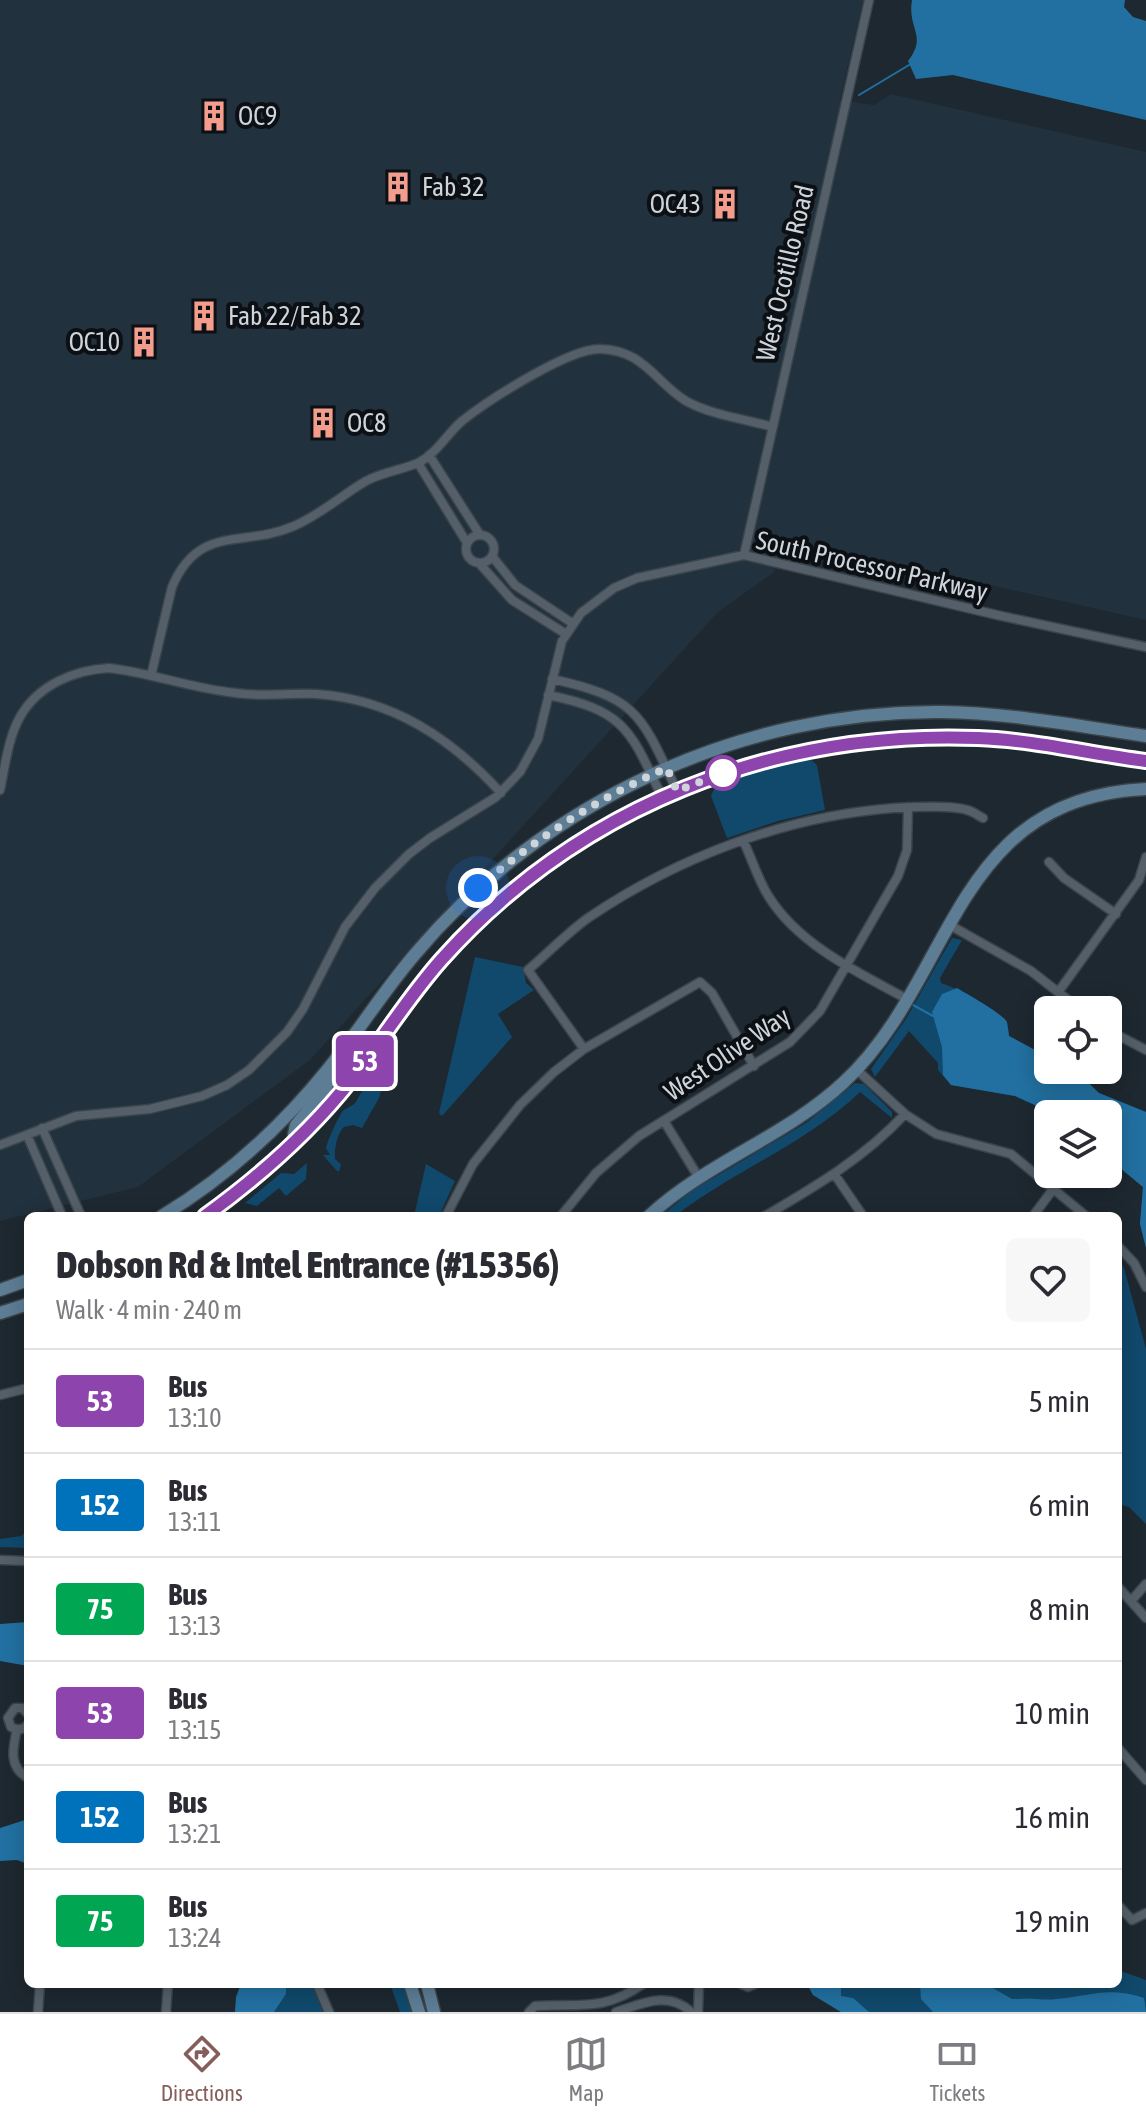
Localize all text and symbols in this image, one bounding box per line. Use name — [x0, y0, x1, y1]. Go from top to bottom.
building icon: OC9 — [197, 99, 231, 133]
place label: OC9 — [238, 101, 277, 131]
building icon: Fab 32 — [381, 170, 415, 204]
place label: Fab 32 — [422, 172, 484, 202]
street label: West Ocotillo Road — [750, 182, 820, 364]
building icon: OC43 — [708, 187, 742, 221]
place label: OC43 — [650, 189, 701, 219]
building icon: Fab 22/Fab 32 — [187, 299, 221, 333]
place label: Fab 22/Fab 32 — [228, 301, 362, 331]
building icon: OC10 — [127, 325, 161, 359]
place label: OC10 — [69, 327, 120, 357]
building icon: OC8 — [306, 406, 340, 440]
place label: OC8 — [347, 408, 386, 438]
street label: South Processor Parkway — [753, 525, 991, 607]
unlabelled marker — [706, 756, 740, 790]
your location — [458, 868, 498, 908]
map controls — [1034, 996, 1122, 1188]
button: locate — [1034, 996, 1122, 1084]
street label: West Olive Way — [659, 1001, 796, 1107]
line badge: 53 — [329, 1035, 401, 1087]
text: 53 — [352, 1045, 378, 1077]
button: layers — [1034, 1100, 1122, 1188]
button: heart — [1006, 1238, 1090, 1322]
text: Dobson Rd & Intel Entrance (#15356) — [56, 1243, 559, 1286]
text: Walk · 4 min · 240 m — [56, 1295, 242, 1325]
text: Bus — [168, 1369, 207, 1403]
text: 5 min — [1029, 1384, 1090, 1418]
text: 53 — [87, 1385, 113, 1417]
text: 13:10 — [168, 1403, 222, 1433]
text: Bus — [168, 1473, 207, 1507]
text: 6 min — [1029, 1488, 1090, 1522]
text: 152 — [80, 1489, 120, 1521]
text: 13:11 — [168, 1507, 222, 1537]
text: Bus — [168, 1577, 207, 1611]
text: 8 min — [1029, 1592, 1090, 1626]
text: 75 — [87, 1593, 113, 1625]
text: 13:13 — [168, 1611, 222, 1641]
text: Bus — [168, 1681, 207, 1715]
text: 10 min — [1015, 1696, 1090, 1730]
text: 53 — [87, 1697, 113, 1729]
text: 13:15 — [168, 1715, 222, 1745]
text: Bus — [168, 1785, 207, 1819]
text: 16 min — [1015, 1800, 1090, 1834]
text: 152 — [80, 1801, 120, 1833]
text: 13:21 — [168, 1819, 222, 1849]
text: Bus — [168, 1889, 207, 1923]
text: 19 min — [1015, 1904, 1090, 1938]
text: 75 — [87, 1905, 113, 1937]
text: 13:24 — [168, 1923, 222, 1953]
tab: Directions — [161, 2032, 243, 2106]
tab: Map — [564, 2032, 608, 2106]
tab: Tickets — [930, 2032, 985, 2106]

